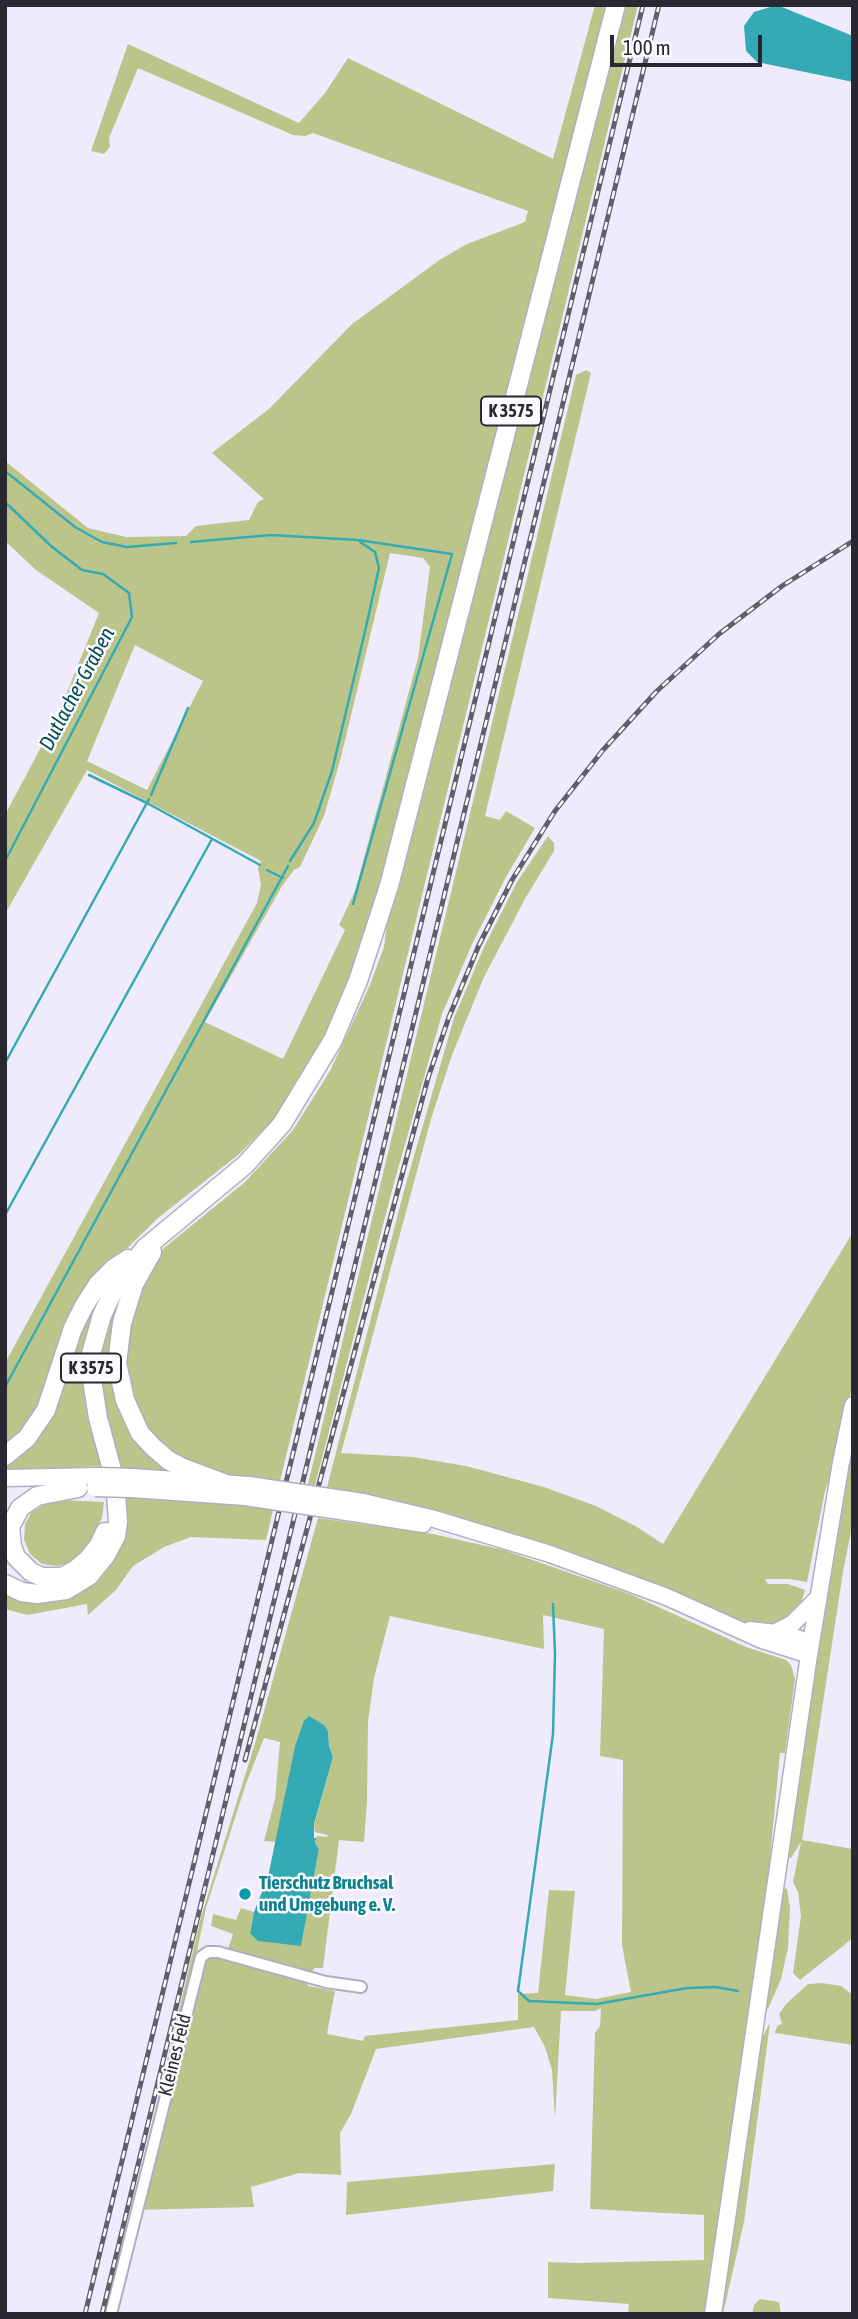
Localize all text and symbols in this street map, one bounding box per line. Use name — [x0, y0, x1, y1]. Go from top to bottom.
scale bar — [613, 21, 765, 65]
text: 100 m — [623, 35, 671, 59]
road number: K 3575 — [481, 396, 541, 426]
water label: Dutlacher Graben — [34, 623, 120, 755]
road number: K 3575 — [61, 1353, 121, 1382]
place label: Tierschutz Bruchsal und Umgebung e. V. — [259, 1872, 395, 1916]
marker: Tierschutz Bruchsal und Umgebung e. V. — [237, 1886, 253, 1902]
street label: Kleines Feld — [154, 2011, 196, 2099]

